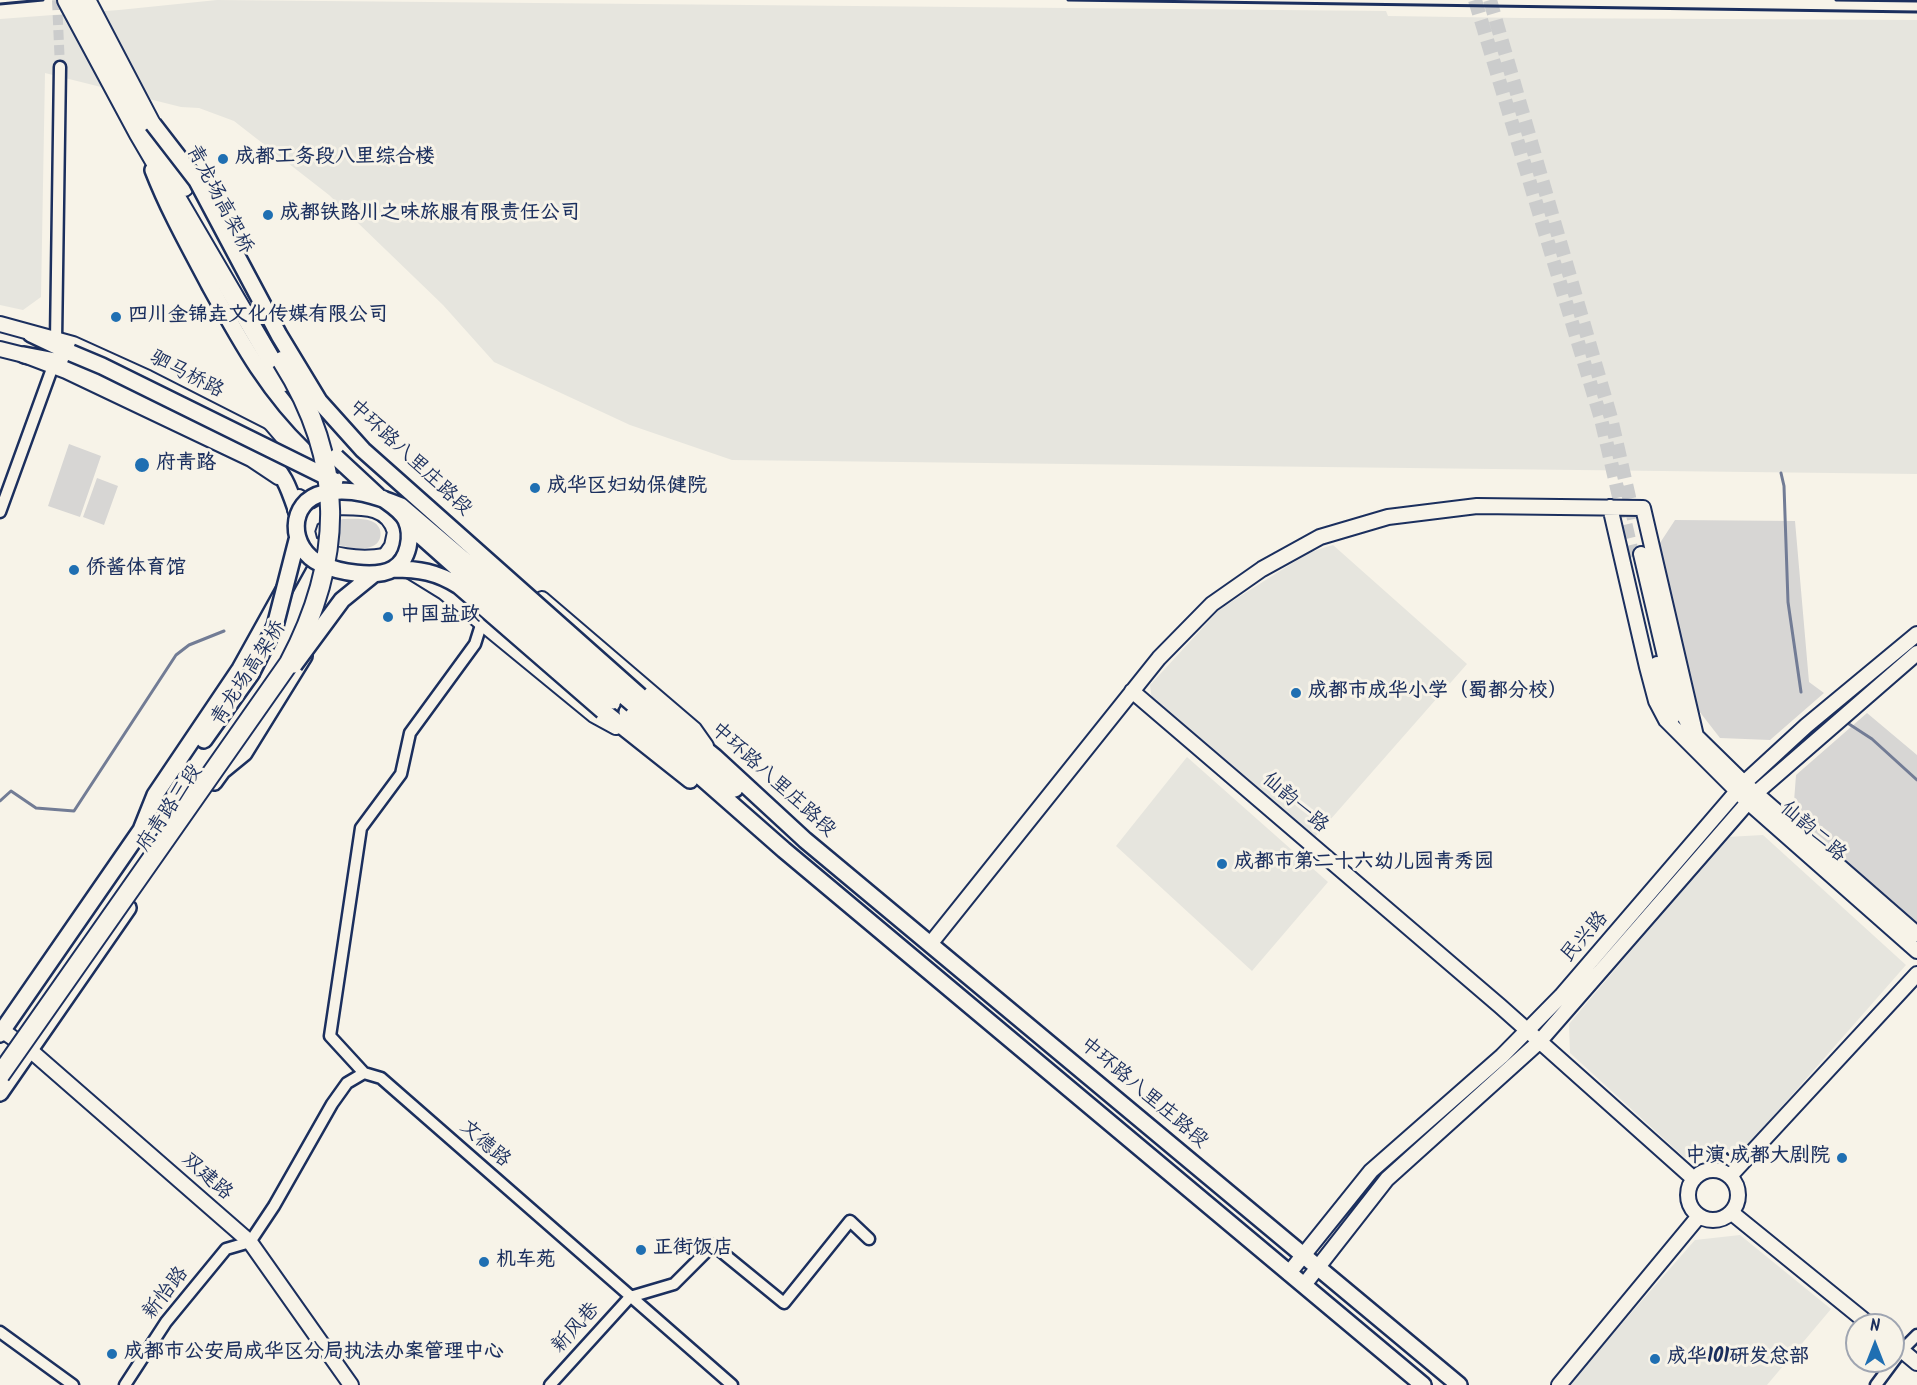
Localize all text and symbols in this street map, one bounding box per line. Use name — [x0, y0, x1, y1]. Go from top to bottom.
street label: 青龙场高架桥 — [179, 141, 257, 259]
place label: 成都工务段八里综合楼 — [235, 147, 435, 171]
marker: 成都工务段八里综合楼 — [216, 152, 230, 166]
place label: 成都铁路川之味旅服有限责任公司 — [280, 203, 580, 227]
marker: 成都铁路川之味旅服有限责任公司 — [261, 208, 275, 222]
place label: 四川金锦垚文化传媒有限公司 — [128, 305, 388, 329]
marker: 四川金锦垚文化传媒有限公司 — [109, 310, 123, 324]
street label: 驷马桥路 — [145, 347, 227, 405]
street label: 中环路八里庄路段 — [342, 396, 476, 522]
place label: 府青路 — [156, 453, 216, 477]
marker: 府青路 — [133, 456, 151, 474]
place label: 成华区妇幼保健院 — [547, 476, 707, 500]
marker: 成华区妇幼保健院 — [528, 481, 542, 495]
place label: 侨酱体育馆 — [86, 558, 186, 582]
marker: 侨酱体育馆 — [67, 563, 81, 577]
place label: 中国盐政 — [400, 605, 480, 629]
marker: 中国盐政 — [381, 610, 395, 624]
street label: 青龙场高架桥 — [207, 617, 293, 731]
place label: 成都市成华小学（蜀都分校） — [1308, 681, 1568, 705]
marker: 成都市成华小学（蜀都分校） — [1289, 686, 1303, 700]
street label: 中环路八里庄路段 — [705, 719, 839, 843]
street label: 府青路三段 — [133, 761, 209, 857]
street label: 仙韵一路 — [1256, 769, 1332, 839]
street label: 仙韵二路 — [1774, 798, 1850, 868]
place label: 成都市第二十六幼儿园青秀园 — [1234, 852, 1494, 876]
marker: 成都市第二十六幼儿园青秀园 — [1215, 857, 1229, 871]
street label: 民兴路 — [1557, 907, 1615, 969]
street label: 中环路八里庄路段 — [1074, 1033, 1212, 1155]
street label: 文德路 — [453, 1116, 515, 1174]
place label: 中演·成都大剧院 — [1685, 1146, 1830, 1170]
street label: 双建路 — [175, 1149, 237, 1207]
marker: 中演·成都大剧院 — [1835, 1151, 1849, 1165]
place label: 正街饭店 — [653, 1238, 733, 1262]
marker: 正街饭店 — [634, 1243, 648, 1257]
place label: 机车苑 — [496, 1250, 556, 1274]
marker: 机车苑 — [477, 1255, 491, 1269]
street label: 新怡路 — [139, 1263, 195, 1325]
street label: 新风巷 — [548, 1299, 606, 1359]
north arrow — [1845, 1313, 1905, 1373]
text: N — [1870, 1314, 1880, 1339]
place label: 成都市公安局成华区分局执法办案管理中心 — [124, 1342, 504, 1366]
marker: 成都市公安局成华区分局执法办案管理中心 — [105, 1347, 119, 1361]
place label: 成华101研发总部 — [1667, 1347, 1809, 1371]
marker: 成华101研发总部 — [1648, 1352, 1662, 1366]

